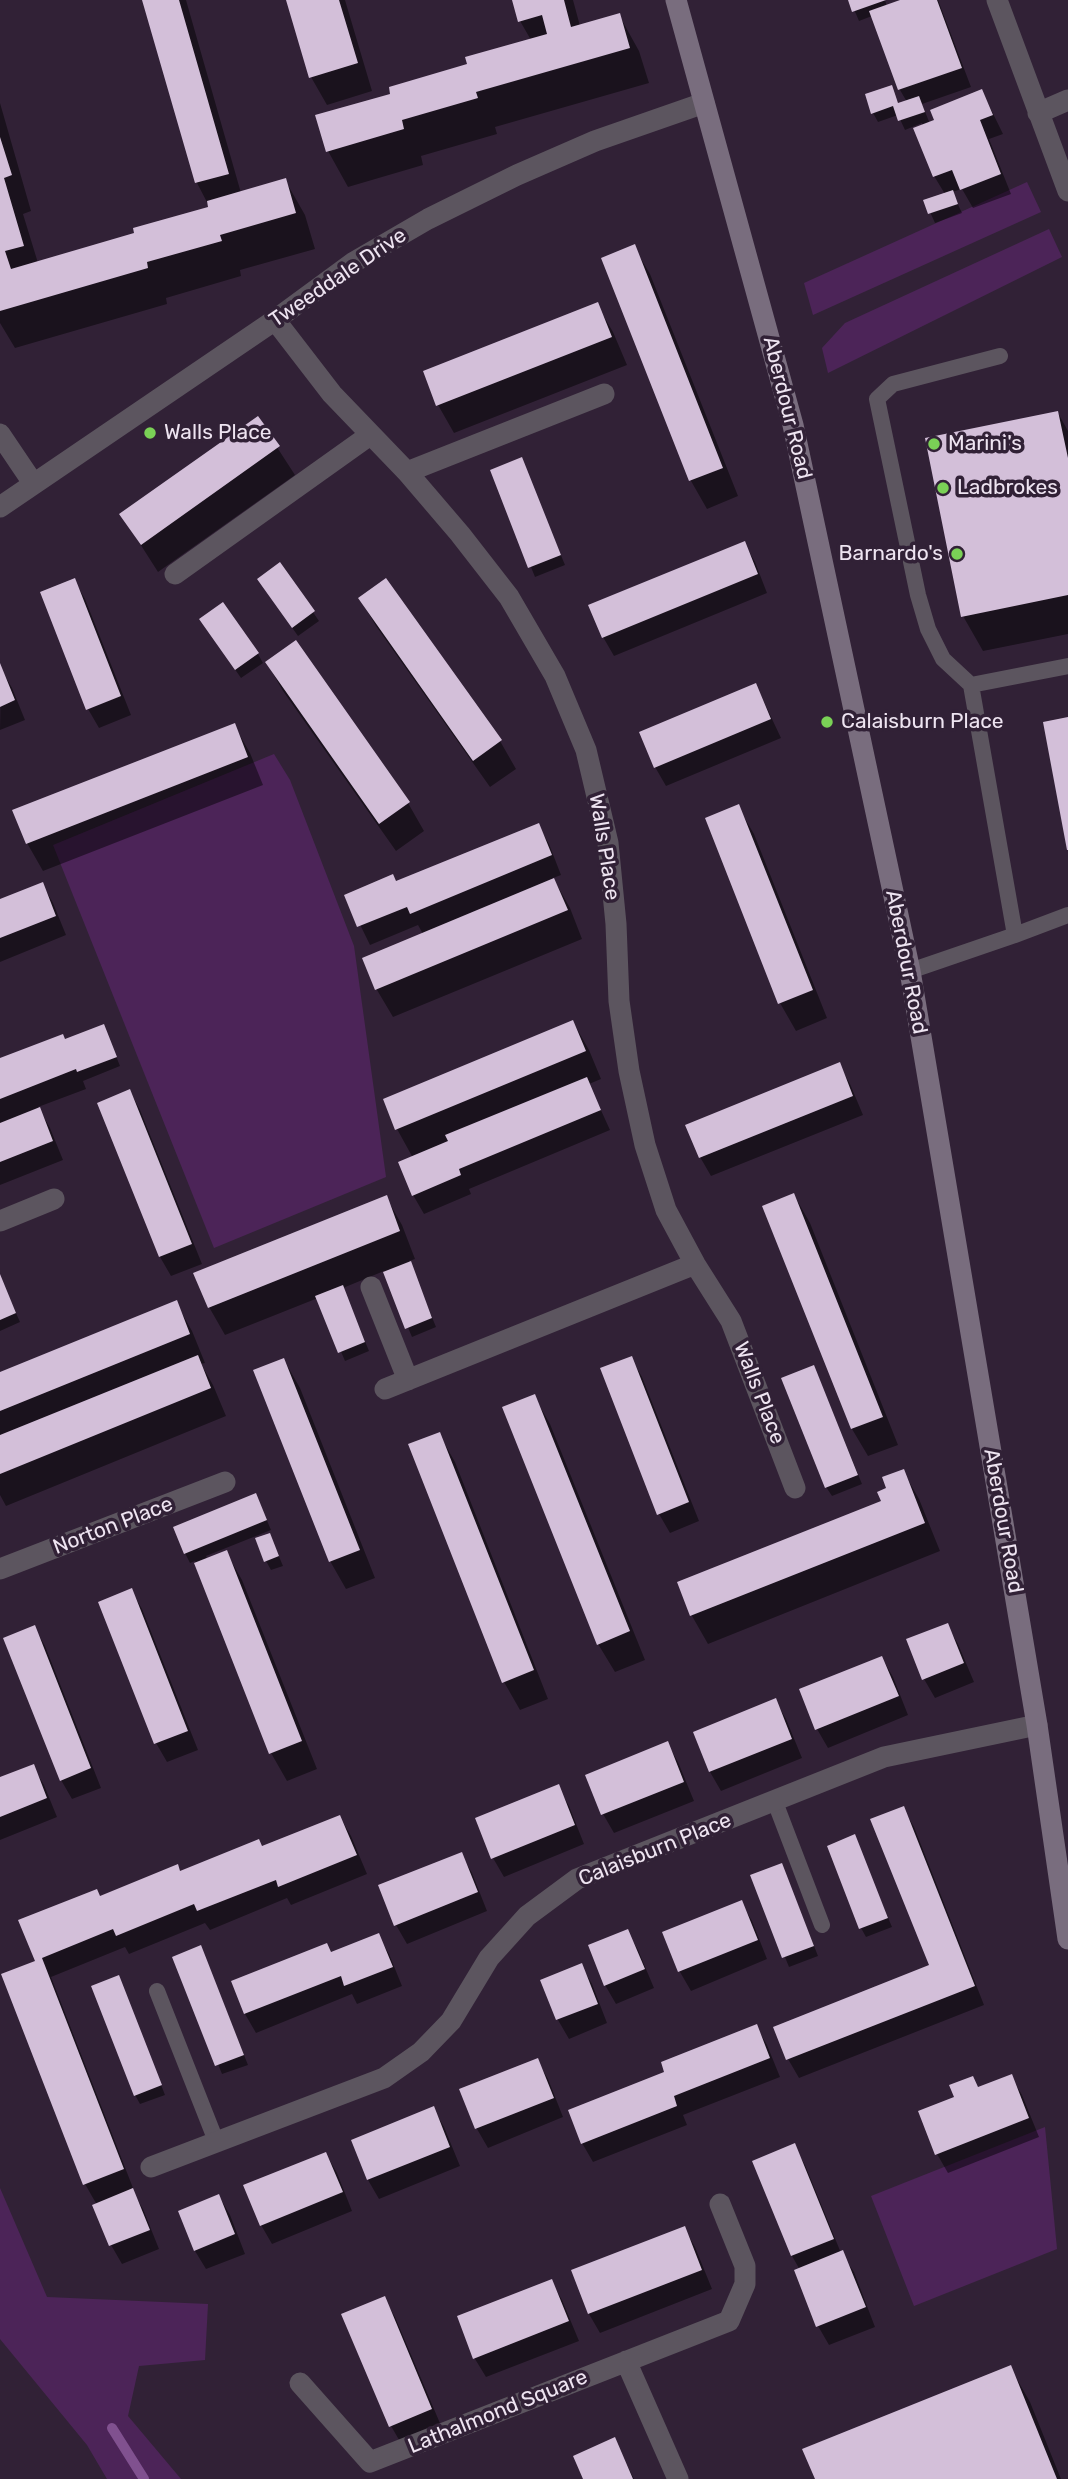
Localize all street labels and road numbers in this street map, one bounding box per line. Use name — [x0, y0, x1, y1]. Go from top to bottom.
street label: Tweeddale Drive — [265, 223, 411, 333]
street label: Aberdour Road — [757, 334, 817, 482]
street label: Walls Place — [583, 792, 625, 902]
street label: Aberdour Road — [880, 888, 932, 1036]
street label: Walls Place — [728, 1338, 790, 1448]
street label: Aberdour Road — [978, 1447, 1028, 1595]
street label: Norton Place — [50, 1492, 176, 1560]
street label: Calaisburn Place — [575, 1808, 735, 1892]
street label: Lathalmond Square — [405, 2364, 591, 2460]

